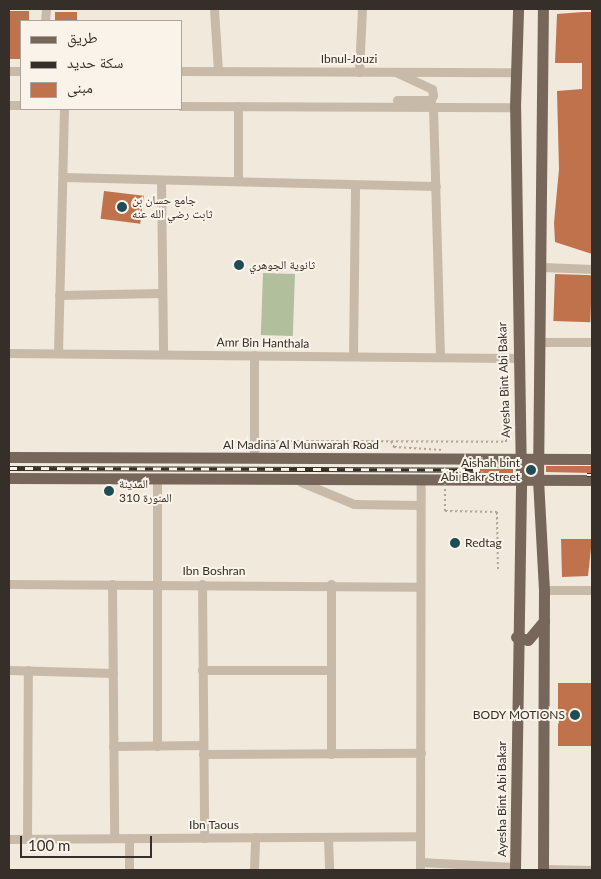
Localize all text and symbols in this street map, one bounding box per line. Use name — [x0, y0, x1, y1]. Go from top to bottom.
legend — [20, 20, 182, 110]
text: طريق — [67, 28, 98, 46]
street label: Ibnul-Jouzi — [321, 52, 377, 66]
text: سكة حديد — [67, 53, 123, 71]
text: مبنى — [67, 78, 93, 96]
place label: جامع حسان بن ثابت رضي الله عنه — [132, 193, 213, 221]
marker: جامع حسان بن ثابت رضي الله عنه — [116, 201, 128, 213]
place label: ثانوية الجوهري — [249, 258, 315, 272]
marker: ثانوية الجوهري — [233, 259, 245, 271]
street label: Ayesha Bint Abi Bakar — [495, 322, 513, 438]
street label: Amr Bin Hanthala — [216, 335, 310, 351]
street label: Al Madina Al Munwarah Road — [223, 438, 379, 452]
place label: Aishah bint Abi Bakr Street — [440, 456, 520, 484]
marker: Aishah bint Abi Bakr Street — [524, 463, 538, 477]
place label: المدينة المنورة 310 — [119, 477, 172, 505]
marker: المدينة المنورة 310 — [103, 485, 115, 497]
place label: Redtag — [465, 536, 502, 550]
marker: Redtag — [449, 537, 461, 549]
street label: Ibn Boshran — [182, 564, 246, 578]
place label: BODY MOTIONS — [472, 708, 565, 722]
marker: BODY MOTIONS — [569, 709, 581, 721]
street label: Ayesha Bint Abi Bakar — [495, 741, 509, 857]
street label: Ibn Taous — [189, 818, 239, 832]
scale bar — [22, 826, 155, 858]
text: 100 m — [28, 836, 70, 854]

